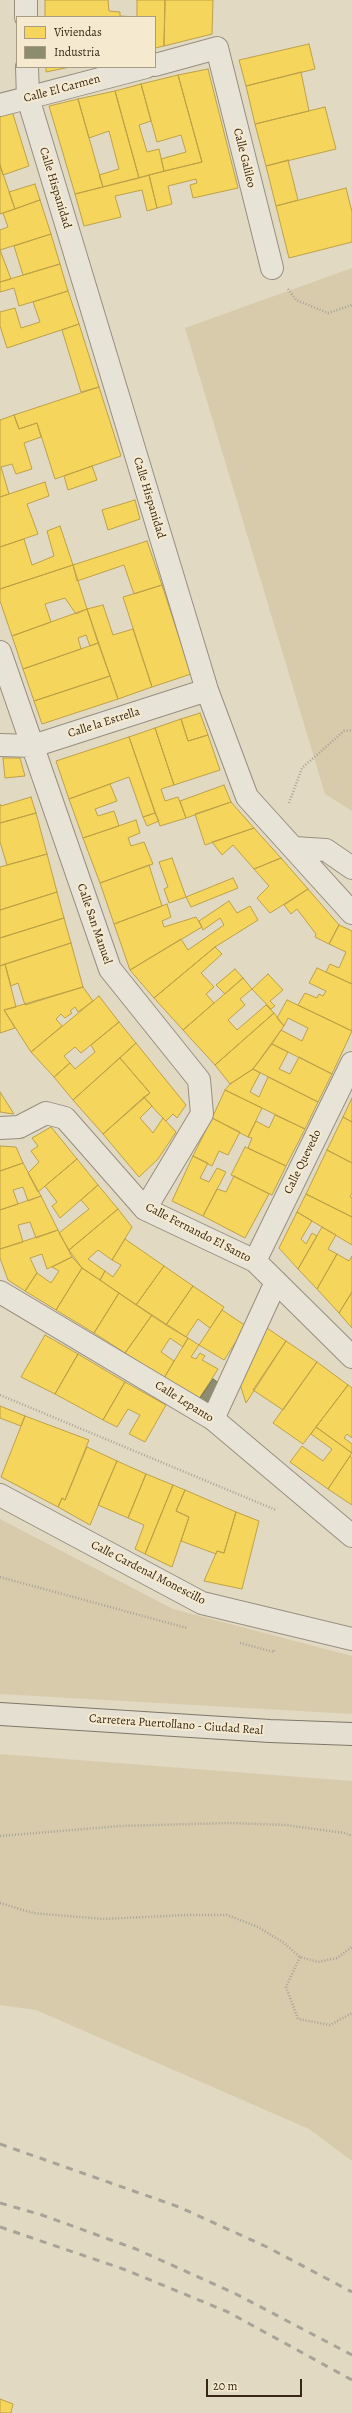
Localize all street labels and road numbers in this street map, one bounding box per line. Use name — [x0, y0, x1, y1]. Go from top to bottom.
street label: Calle El Carmen — [22, 72, 102, 106]
street label: Calle Galileo — [230, 127, 258, 189]
street label: Calle Hispanidad — [36, 146, 74, 230]
street label: Calle Hispanidad — [130, 456, 168, 540]
street label: Calle la Estrella — [66, 705, 142, 741]
street label: Calle San Manuel — [73, 882, 115, 966]
street label: Calle Quevedo — [281, 1127, 325, 1197]
street label: Calle Fernando El Santo — [143, 1200, 253, 1266]
street label: Calle Lepanto — [152, 1378, 216, 1426]
street label: Calle Cardenal Monescillo — [88, 1538, 208, 1608]
street label: Carretera Puertollano - Ciudad Real — [88, 1712, 264, 1738]

